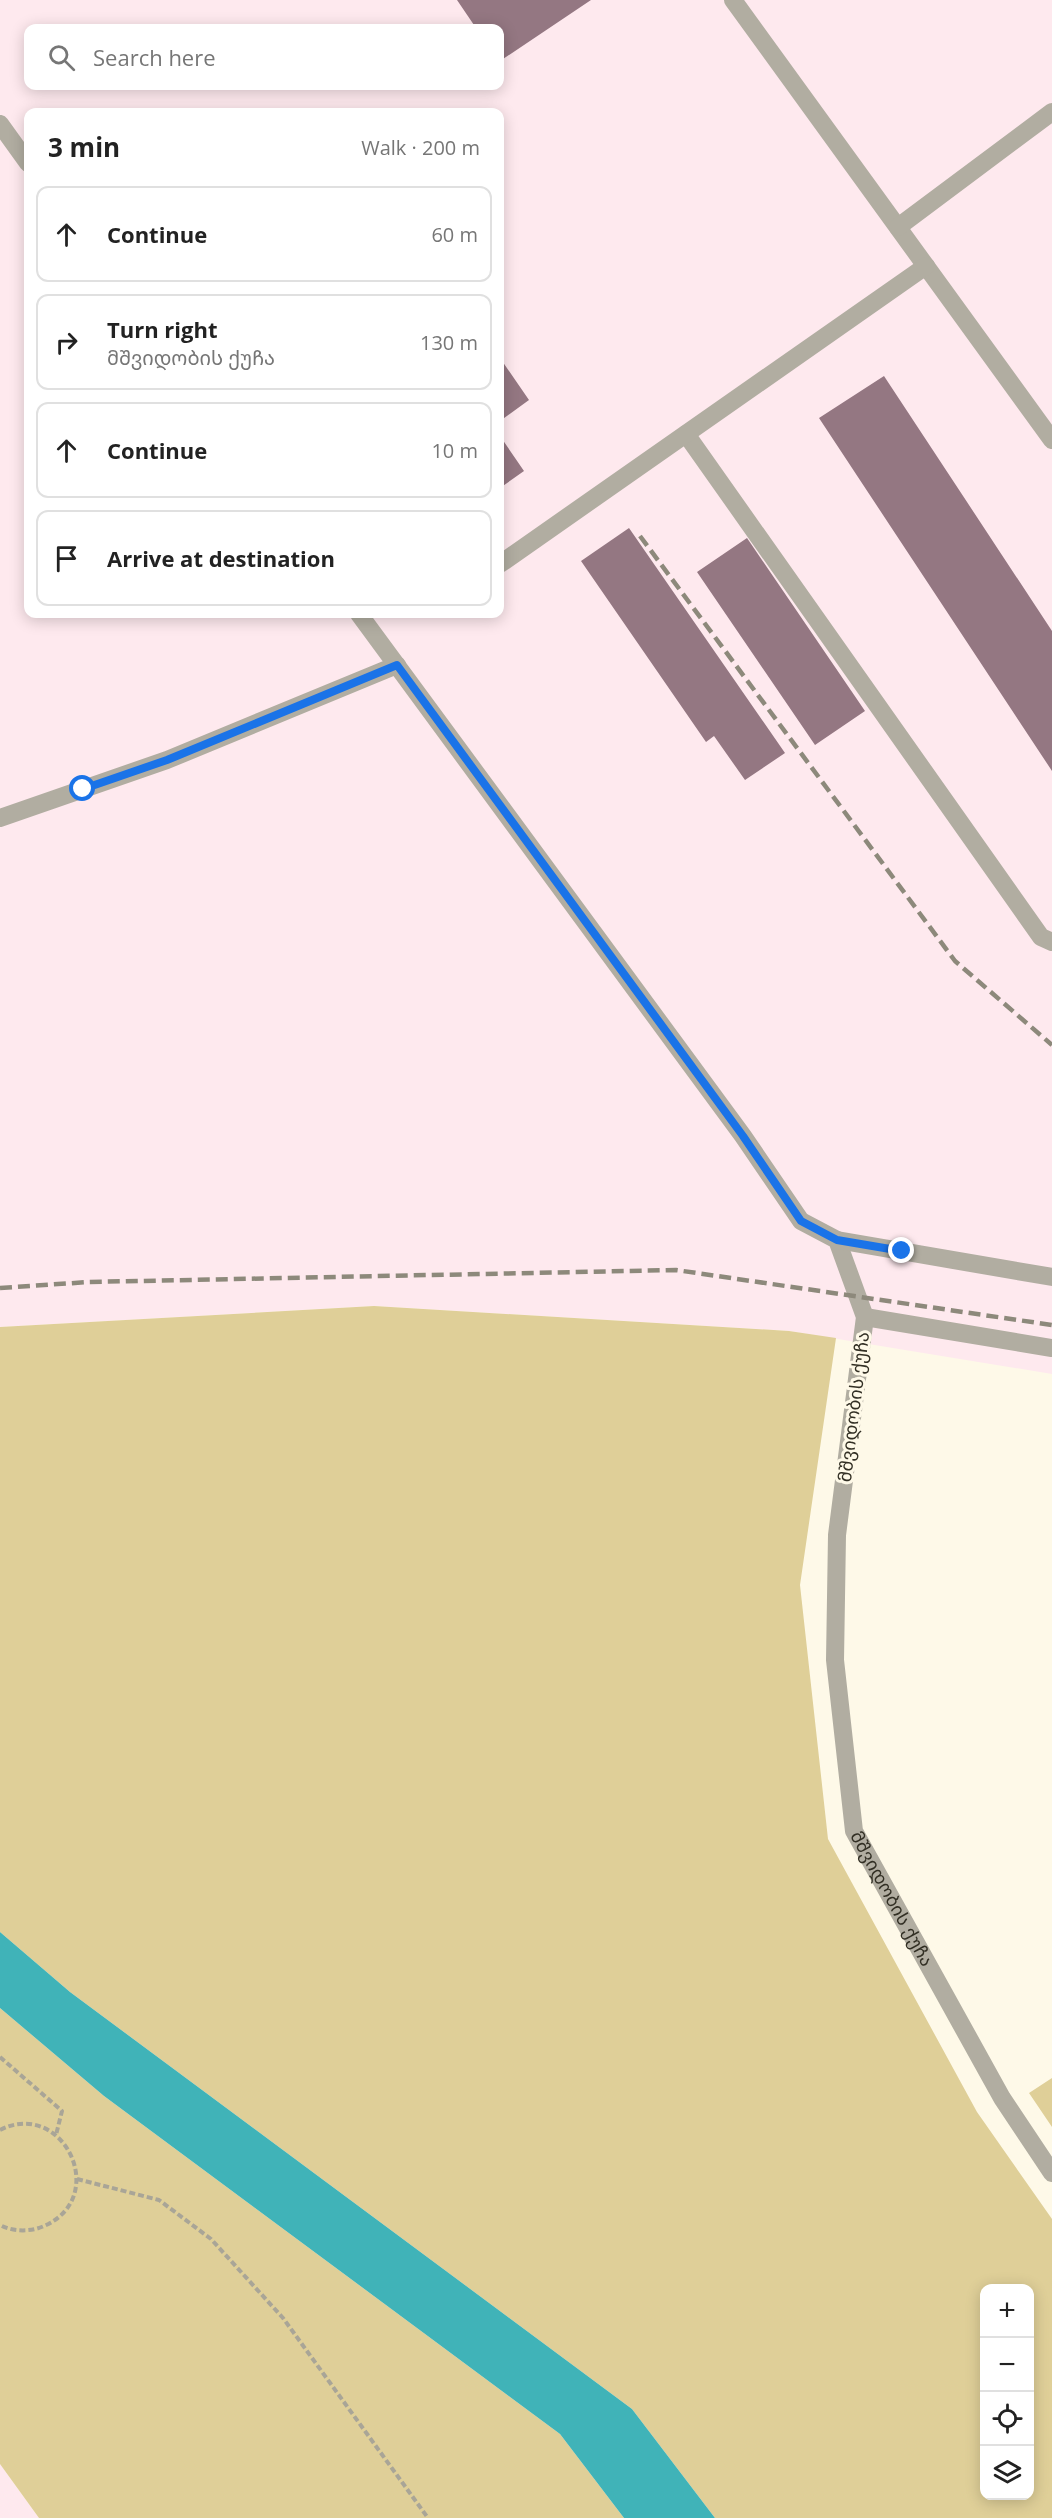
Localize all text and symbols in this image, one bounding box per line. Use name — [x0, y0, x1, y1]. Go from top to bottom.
search box — [24, 24, 504, 90]
icon: search — [45, 41, 78, 74]
text: Search here — [93, 42, 216, 72]
text: 3 min — [48, 129, 120, 165]
text: Walk · 200 m — [361, 134, 480, 161]
icon: ahead — [50, 218, 83, 251]
text: Continue — [107, 219, 207, 249]
text: 60 m — [431, 221, 478, 248]
text: Turn right — [107, 314, 218, 344]
icon: right — [50, 326, 83, 359]
text: 130 m — [420, 329, 478, 356]
text: მშვიდობის ქუჩა — [107, 344, 275, 371]
icon: ahead — [50, 434, 83, 467]
text: Continue — [107, 435, 207, 465]
text: 10 m — [431, 437, 478, 464]
icon: arrive — [50, 542, 83, 575]
text: Arrive at destination — [107, 543, 335, 573]
route start — [69, 775, 95, 801]
route end — [888, 1237, 914, 1263]
street label: მშვიდობის ქუჩა — [832, 1330, 874, 1483]
street label: მშვიდობის ქუჩა — [845, 1826, 940, 1970]
map controls — [980, 2284, 1034, 2500]
button: + — [980, 2284, 1034, 2338]
button: − — [980, 2338, 1034, 2392]
button: locate — [980, 2392, 1034, 2446]
button: layers — [980, 2446, 1034, 2500]

